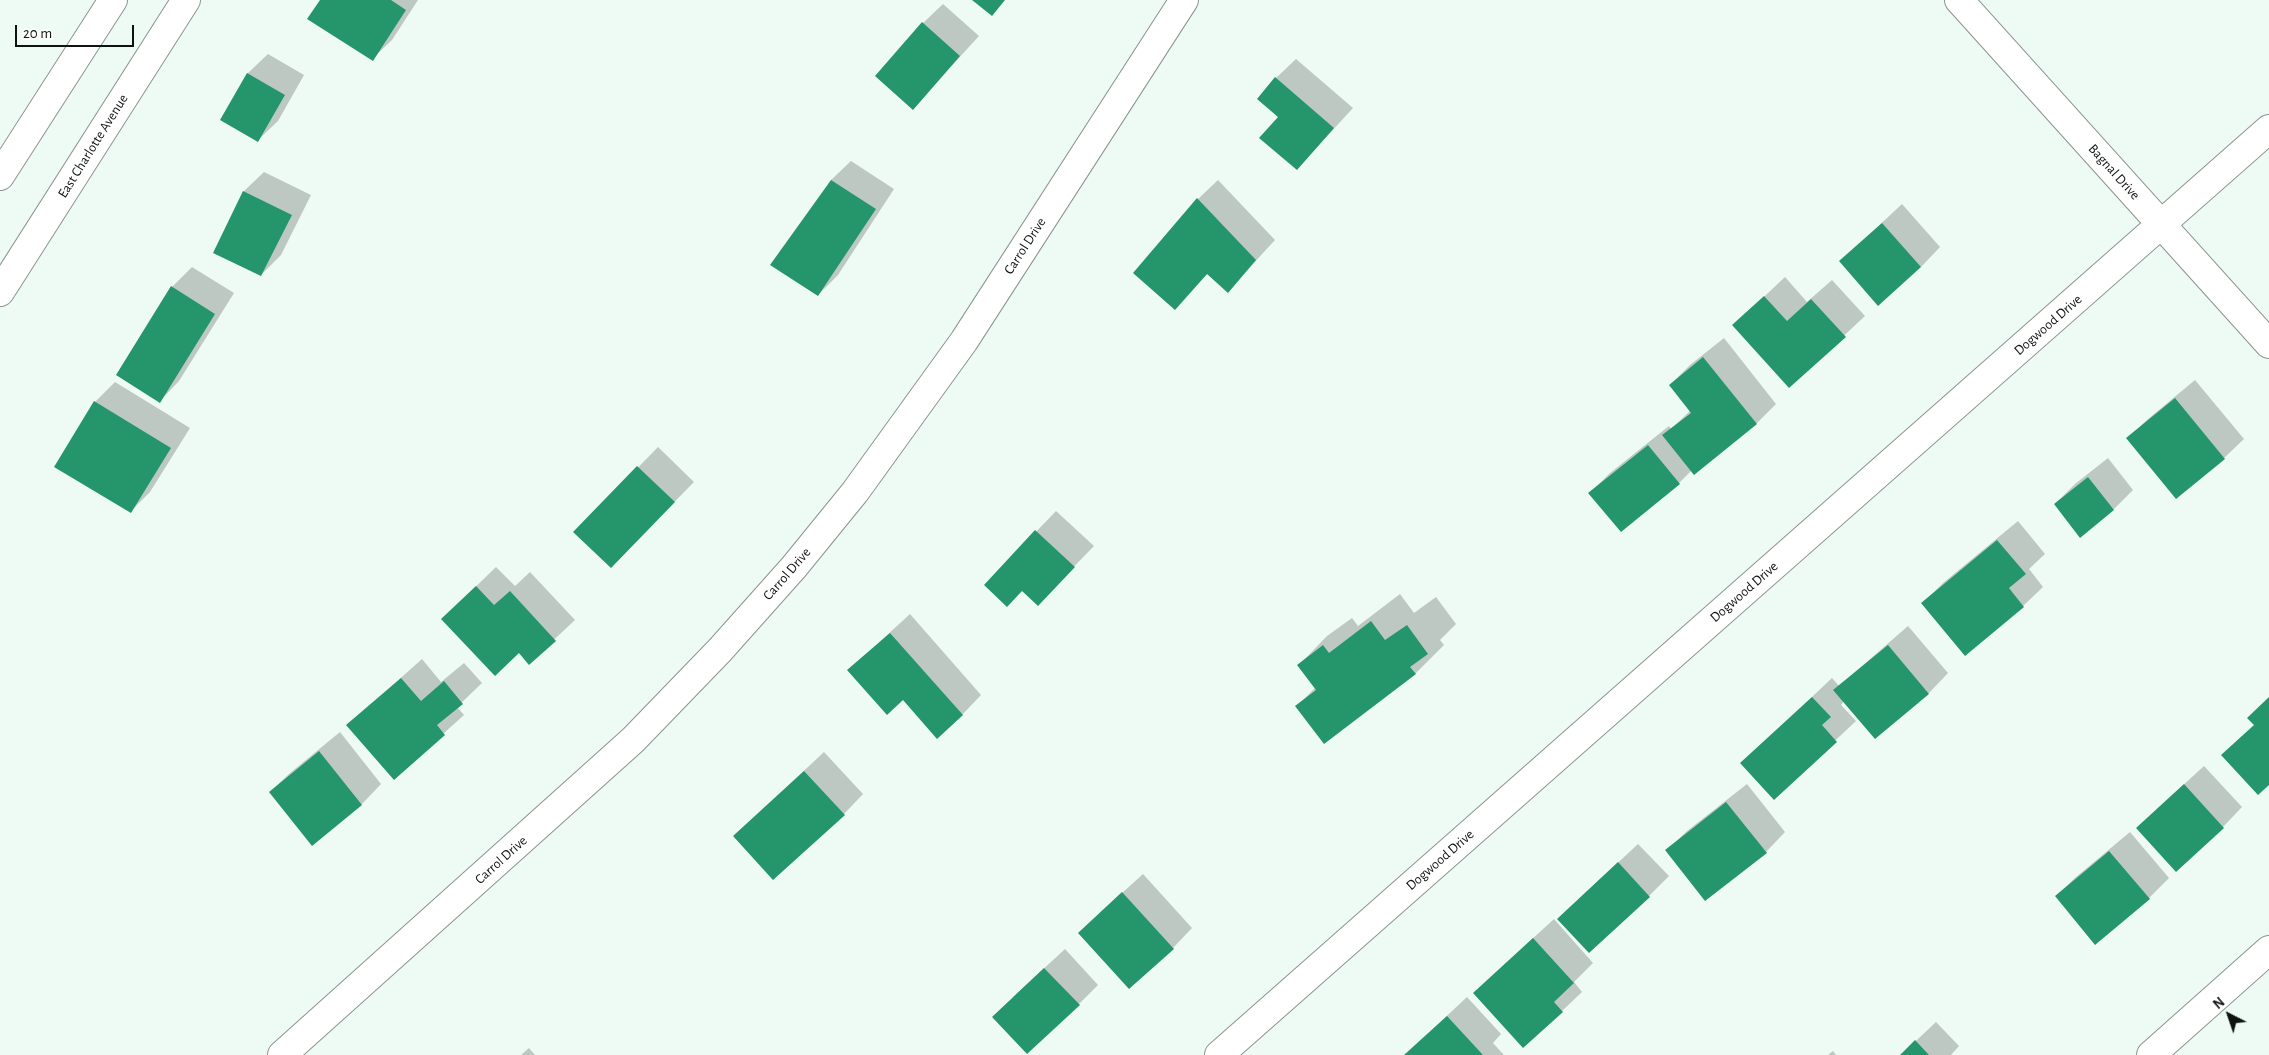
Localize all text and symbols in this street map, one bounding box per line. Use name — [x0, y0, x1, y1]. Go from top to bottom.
scale bar — [18, 15, 136, 47]
text: 20 m — [23, 26, 52, 41]
street label: East Charlotte Avenue — [54, 91, 132, 201]
street label: Bagnal Drive — [2085, 141, 2143, 203]
street label: Carrol Drive — [1000, 214, 1050, 278]
street label: Dogwood Drive — [2011, 291, 2085, 359]
street label: Carrol Drive — [760, 544, 814, 604]
street label: Dogwood Drive — [1707, 558, 1781, 626]
street label: Dogwood Drive — [1403, 826, 1477, 894]
street label: Carrol Drive — [471, 832, 531, 888]
north arrow — [2204, 990, 2254, 1040]
text: N — [2211, 995, 2227, 1012]

